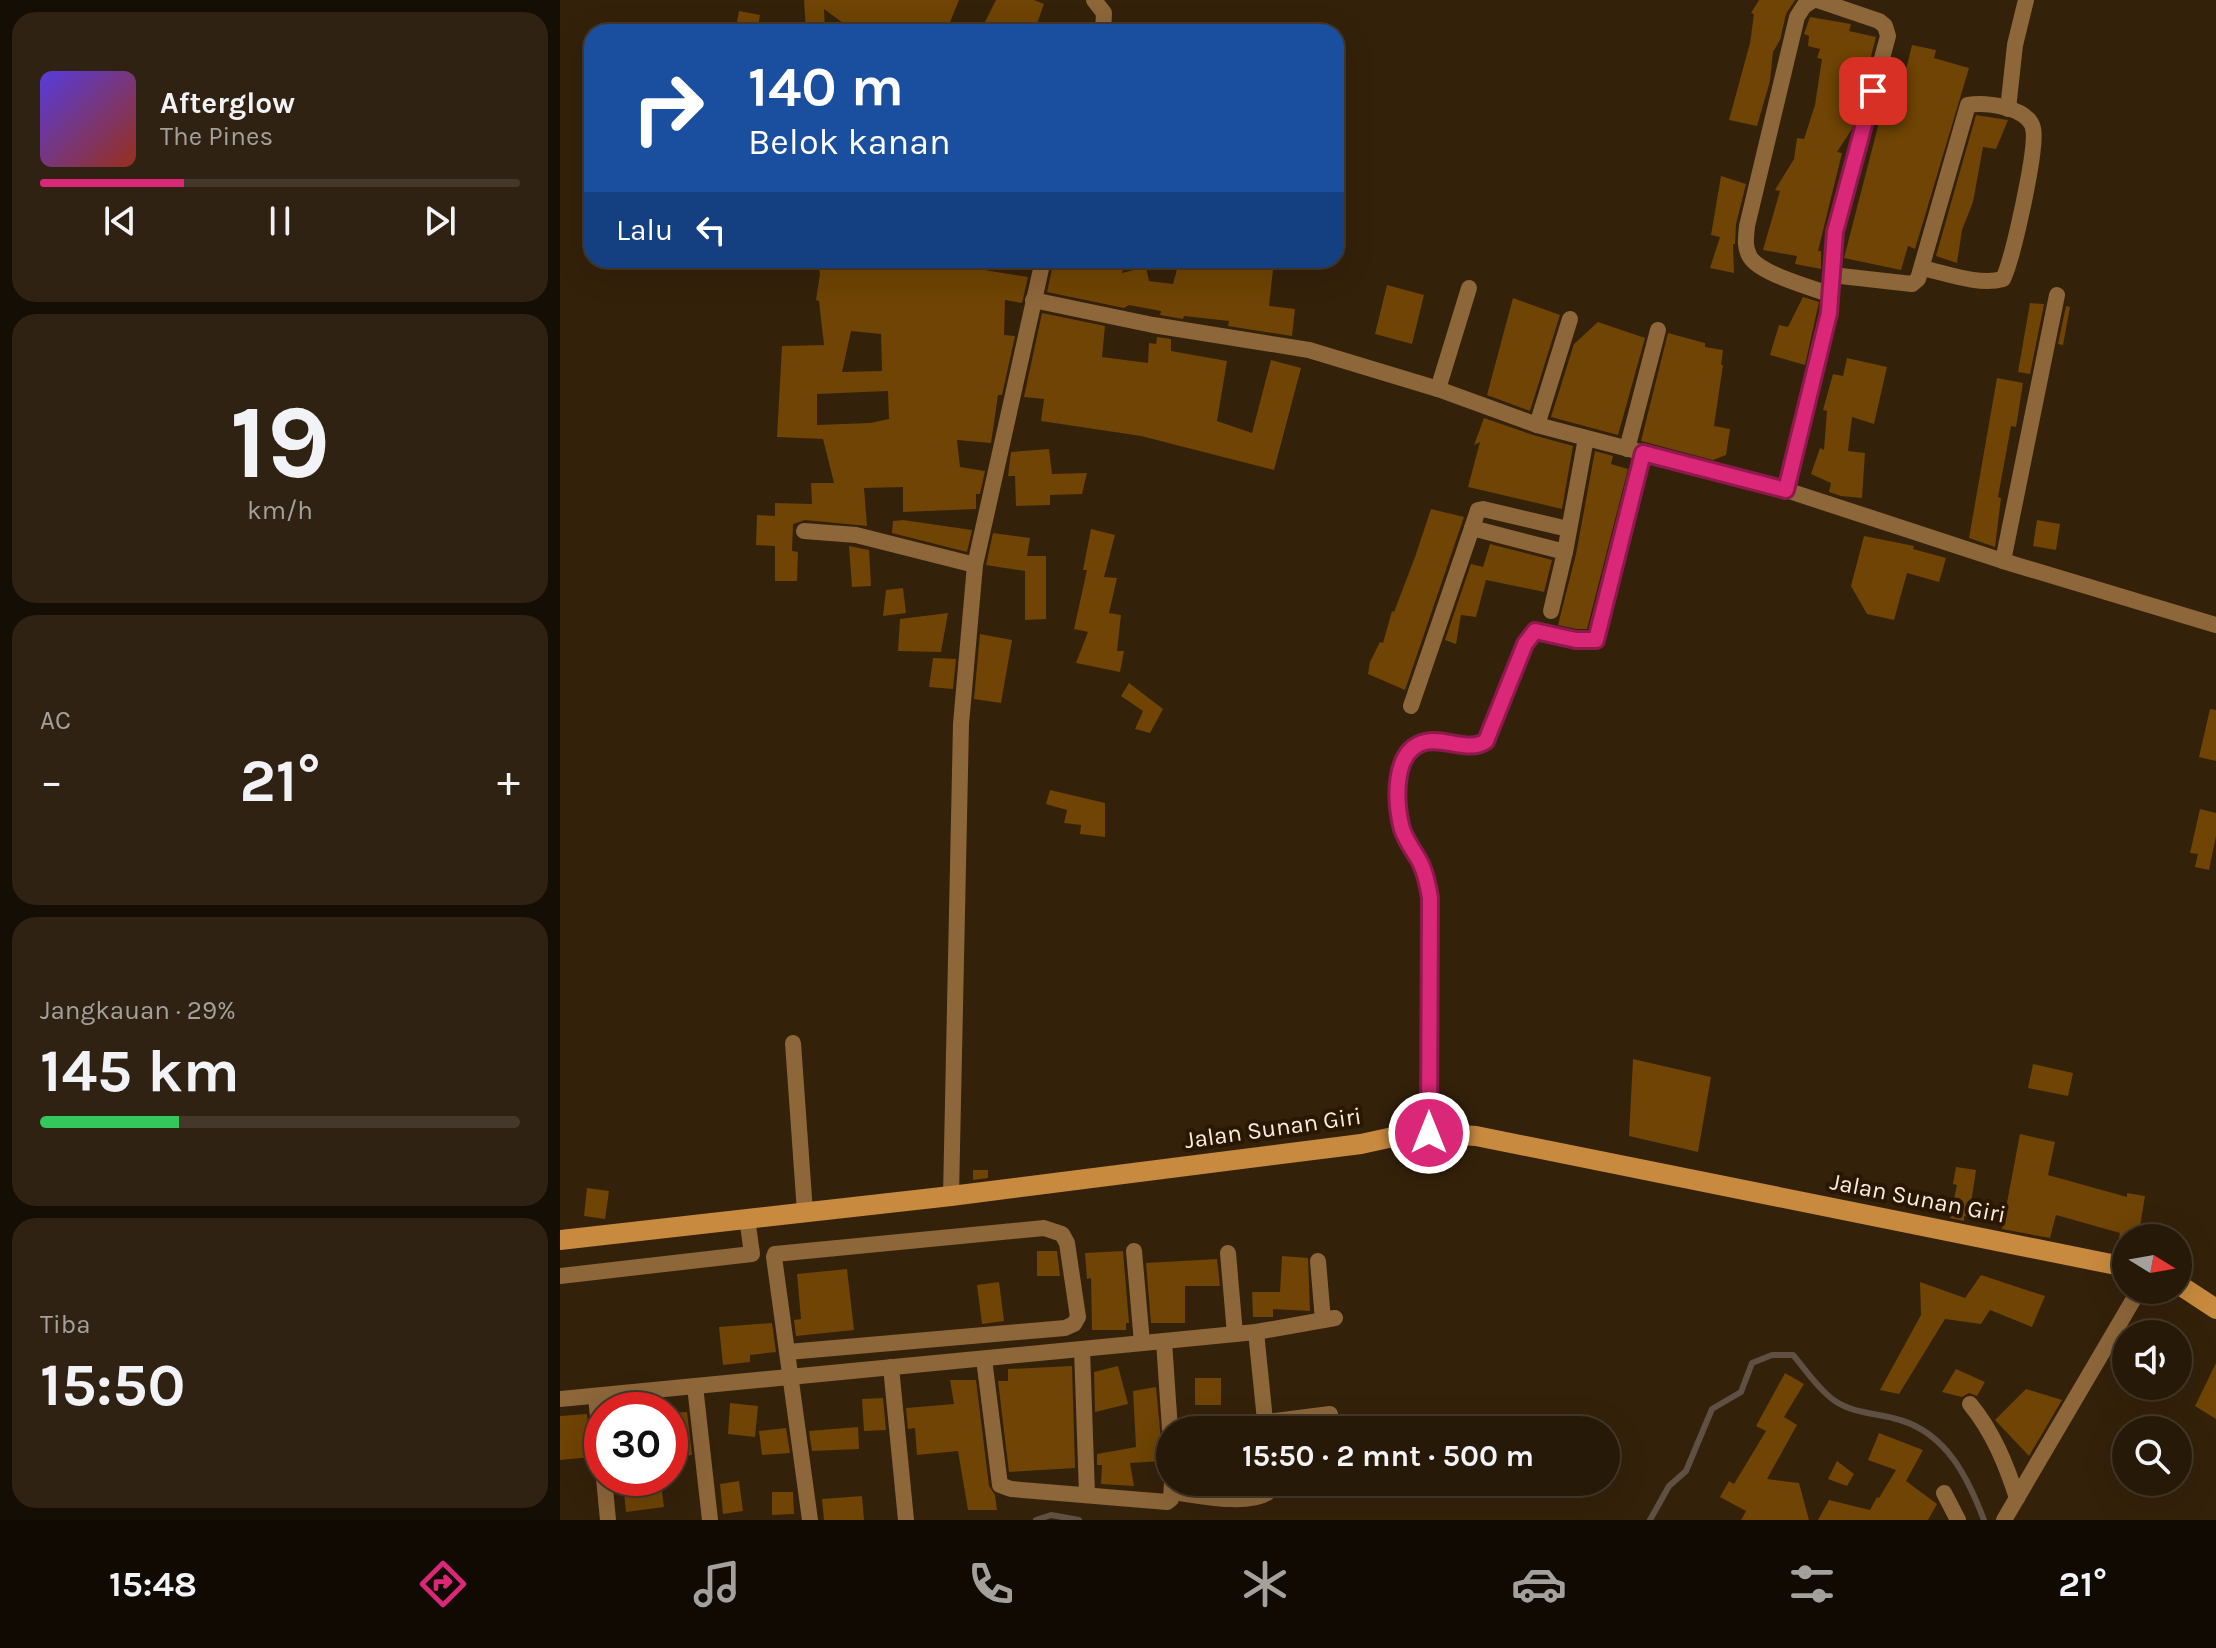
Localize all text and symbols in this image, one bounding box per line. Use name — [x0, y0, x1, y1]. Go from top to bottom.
text: 140 m — [748, 54, 904, 119]
icon: right — [616, 56, 720, 160]
pin — [1839, 57, 1907, 125]
icon: arrive — [1851, 69, 1895, 113]
text: Afterglow — [160, 85, 295, 121]
text: The Pines — [160, 121, 273, 152]
text: Belok kanan — [748, 121, 951, 163]
icon: previous — [98, 199, 142, 243]
icon: pause — [258, 199, 302, 243]
icon: next — [418, 199, 462, 243]
icon: left — [689, 208, 733, 252]
text: Lalu — [616, 212, 673, 248]
text: 19 — [230, 382, 330, 503]
text: km/h — [247, 495, 313, 526]
text: AC — [40, 705, 71, 736]
text: 21° — [240, 746, 321, 816]
text: − — [40, 756, 63, 807]
text: + — [497, 756, 520, 807]
text: Jangkauan · 29% — [40, 995, 236, 1026]
text: 145 km — [40, 1036, 240, 1106]
position arrow — [1387, 1091, 1471, 1175]
street label: Jalan Sunan Giri — [1183, 1102, 1363, 1154]
street label: Jalan Sunan Giri — [1828, 1167, 2008, 1229]
north arrow — [2112, 1224, 2192, 1304]
map controls — [2112, 1224, 2192, 1496]
text: Tiba — [40, 1309, 90, 1340]
button: sound — [2112, 1320, 2192, 1400]
text: 15:50 — [40, 1350, 185, 1420]
speed limit sign: 30 — [584, 1392, 688, 1496]
button: search — [2112, 1416, 2192, 1496]
text: 15:50 · 2 mnt · 500 m — [1242, 1438, 1534, 1474]
icon: directions — [415, 1556, 471, 1612]
icon: music — [689, 1556, 745, 1612]
icon: phone — [963, 1556, 1019, 1612]
icon: climate — [1237, 1556, 1293, 1612]
icon: car — [1511, 1556, 1567, 1612]
icon: filters — [1784, 1556, 1840, 1612]
text: 15:48 — [109, 1563, 197, 1605]
text: 21° — [2058, 1563, 2107, 1605]

